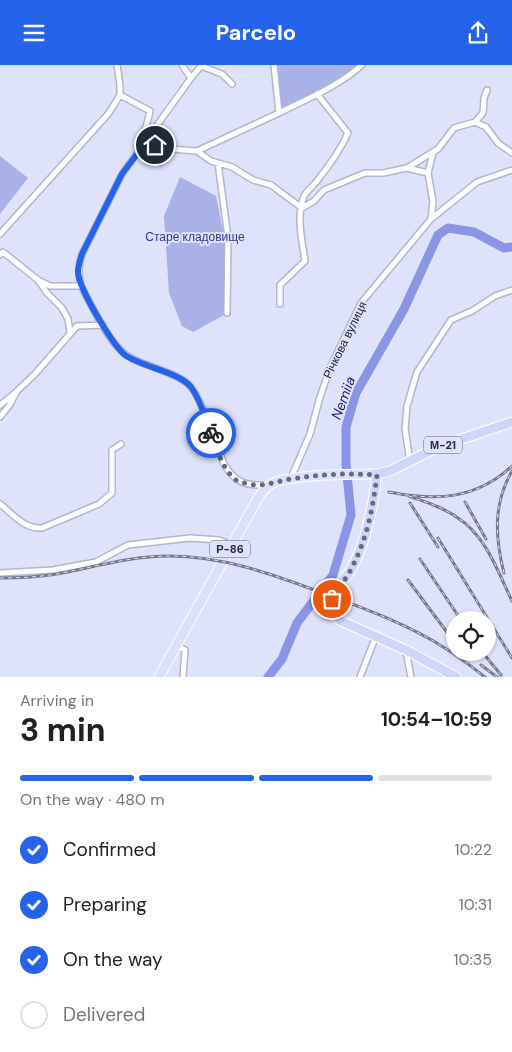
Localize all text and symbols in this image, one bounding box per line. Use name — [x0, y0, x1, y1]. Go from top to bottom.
text: Parcelo — [216, 18, 296, 47]
icon: menu — [20, 19, 48, 47]
icon: share — [464, 19, 492, 47]
pin — [134, 124, 176, 166]
icon: home — [141, 131, 169, 159]
park label: Старе кладовище — [145, 229, 245, 245]
street label: Річкова вулиця — [319, 299, 371, 381]
water label: Nemiia — [327, 374, 359, 422]
courier — [186, 408, 236, 458]
icon: bike — [197, 419, 225, 447]
road number: М-21 — [424, 437, 462, 453]
road number: Р-86 — [210, 541, 250, 557]
pin — [311, 578, 353, 620]
icon: bag — [318, 585, 346, 613]
map controls — [446, 611, 496, 661]
button: locate — [446, 611, 496, 661]
text: Arriving in — [20, 690, 94, 711]
text: 10:54–10:59 — [381, 707, 492, 732]
text: 3 min — [20, 709, 105, 751]
text: On the way · 480 m — [20, 789, 165, 810]
icon: check — [20, 836, 48, 864]
text: Confirmed — [63, 837, 156, 862]
text: 10:22 — [454, 839, 492, 860]
icon: check — [20, 891, 48, 919]
text: Preparing — [63, 892, 147, 917]
text: 10:31 — [459, 894, 492, 915]
icon: check — [20, 946, 48, 974]
text: On the way — [63, 947, 163, 972]
text: 10:35 — [454, 949, 492, 970]
text: Delivered — [63, 1002, 145, 1027]

